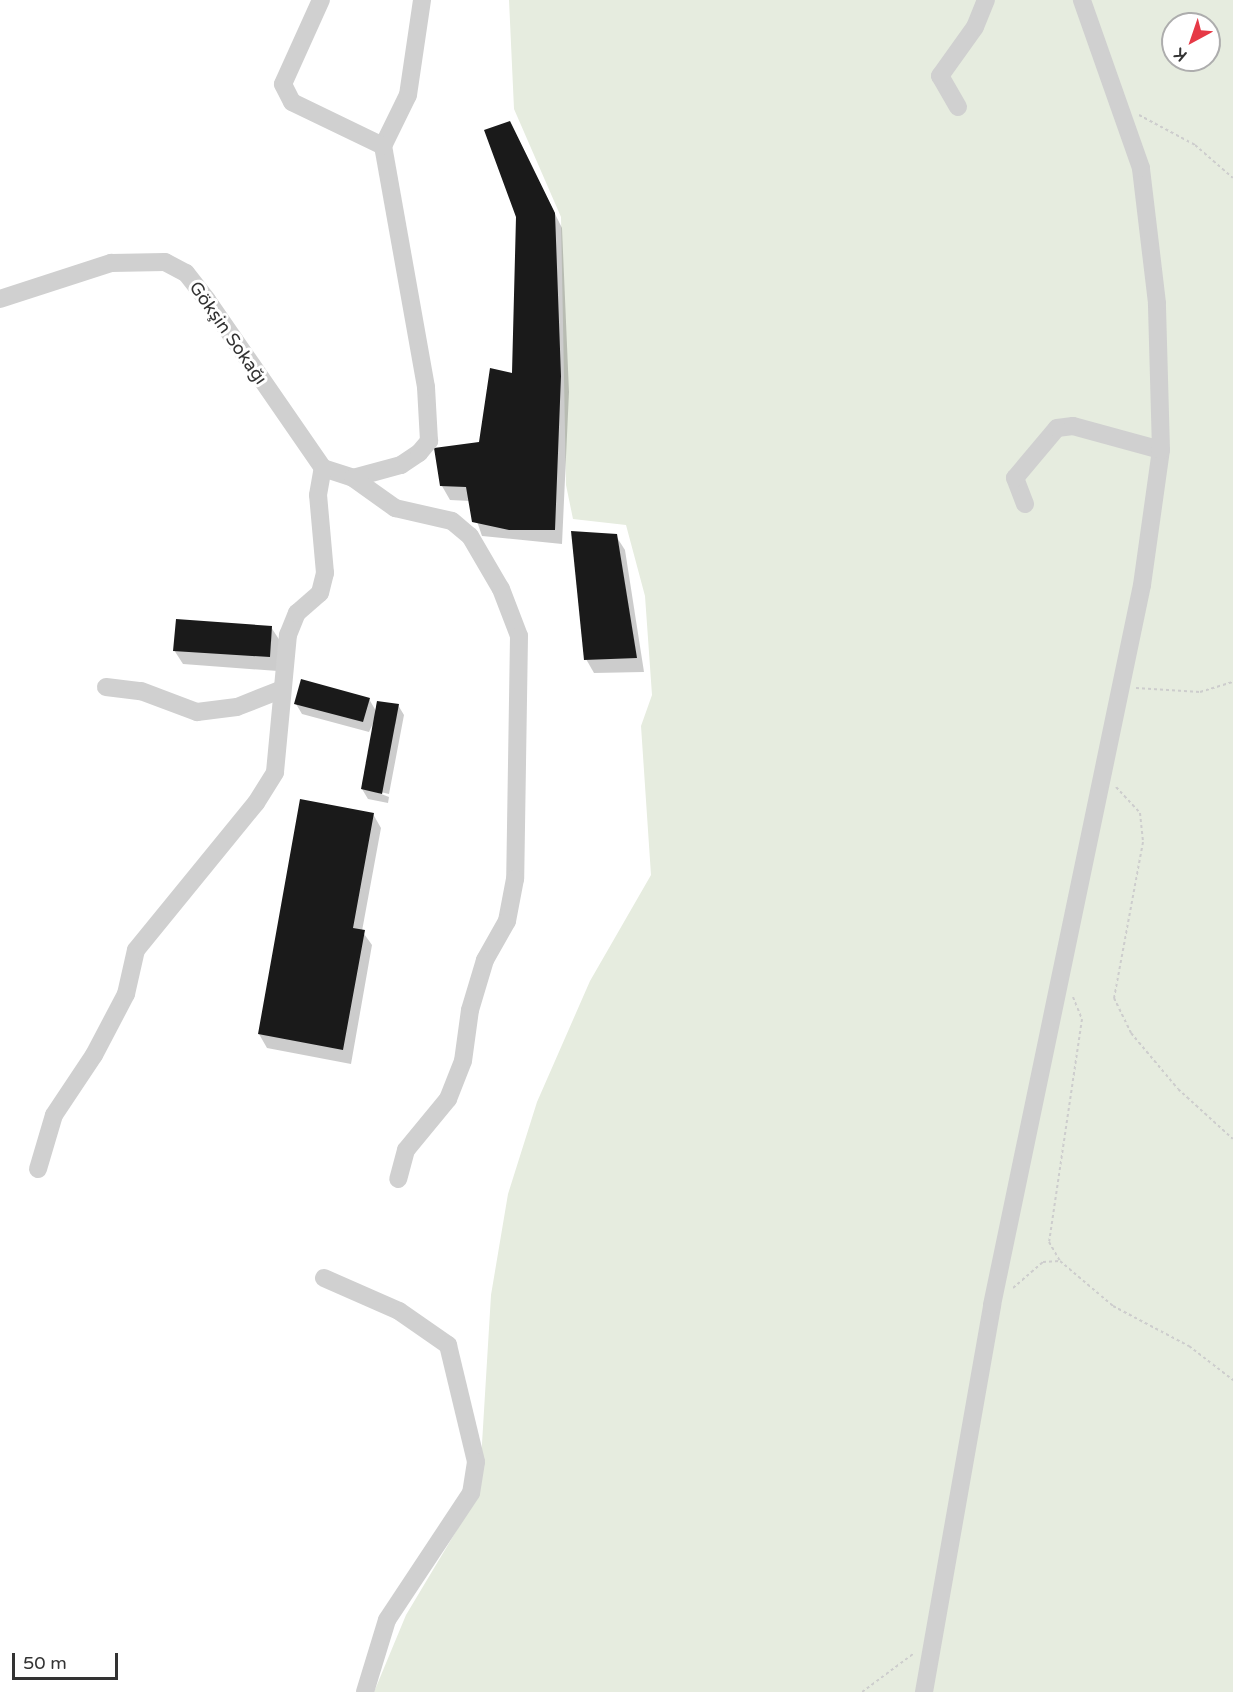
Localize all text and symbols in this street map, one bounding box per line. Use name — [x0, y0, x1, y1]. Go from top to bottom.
north arrow — [1161, 12, 1221, 72]
text: K — [1170, 43, 1191, 65]
street label: Gökşin Sokağı — [185, 277, 271, 389]
scale bar — [15, 1641, 122, 1679]
text: 50 m — [23, 1652, 67, 1674]

